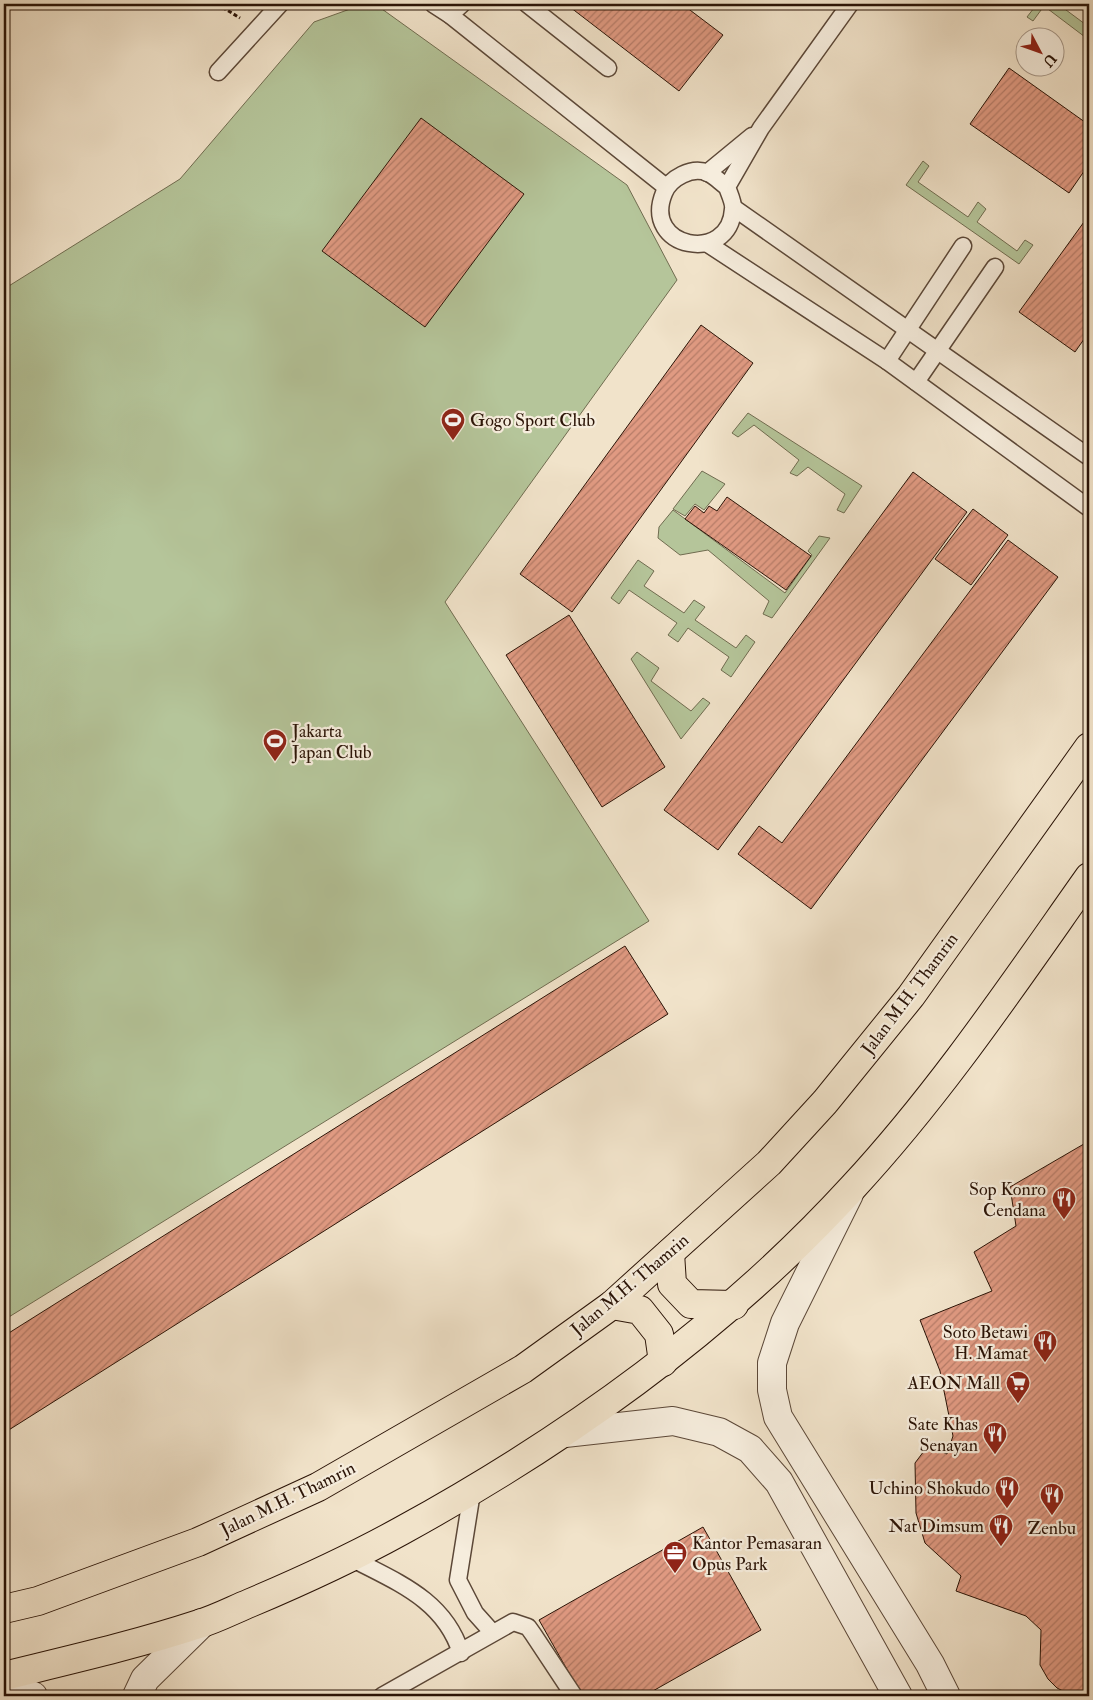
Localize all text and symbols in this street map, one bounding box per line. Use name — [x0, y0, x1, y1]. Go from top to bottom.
north arrow — [1016, 28, 1066, 78]
text: U — [1039, 50, 1060, 70]
sports icon: Gogo Sport Club — [440, 407, 466, 441]
place label: Gogo Sport Club — [470, 409, 595, 432]
place label: Jakarta Japan Club — [291, 720, 372, 764]
sports icon: Jakarta Japan Club — [262, 728, 288, 762]
street label: Jalan M.H. Thamrin — [856, 928, 964, 1061]
place label: Sop Konro Cendana — [969, 1178, 1047, 1222]
restaurant icon: Sop Konro Cendana — [1051, 1186, 1077, 1220]
street label: Jalan M.H. Thamrin — [565, 1229, 694, 1342]
place label: Soto Betawi H. Mamat — [943, 1321, 1028, 1365]
restaurant icon: Soto Betawi H. Mamat — [1032, 1329, 1058, 1363]
supermarket icon: AEON Mall — [1005, 1370, 1031, 1404]
place label: AEON Mall — [906, 1372, 1000, 1395]
place label: Sate Khas Senayan — [908, 1413, 978, 1457]
restaurant icon: Sate Khas Senayan — [982, 1421, 1008, 1455]
street label: Jalan M.H. Thamrin — [216, 1456, 359, 1542]
restaurant icon: Uchino Shokudo — [994, 1475, 1020, 1509]
place label: Uchino Shokudo — [869, 1477, 990, 1500]
restaurant icon: Zenbu — [1039, 1482, 1065, 1516]
restaurant icon: Nat Dimsum — [988, 1513, 1014, 1547]
place label: Nat Dimsum — [888, 1515, 984, 1538]
place label: Zenbu — [1028, 1517, 1076, 1540]
place label: Kantor Pemasaran Opus Park — [692, 1532, 822, 1576]
office icon: Kantor Pemasaran Opus Park — [662, 1540, 688, 1574]

